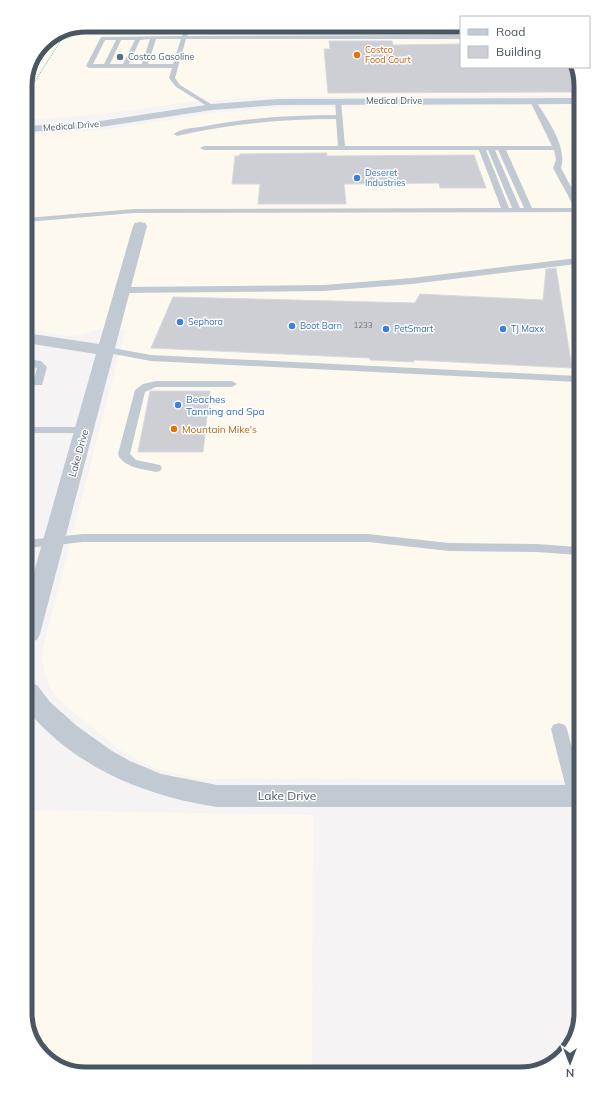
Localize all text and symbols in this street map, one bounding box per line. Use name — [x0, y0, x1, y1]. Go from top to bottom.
legend — [460, 16, 590, 68]
text: Road — [496, 24, 525, 39]
place label: Costco Food Court — [365, 44, 411, 65]
text: Building — [496, 44, 541, 59]
marker: Costco Food Court — [352, 50, 362, 60]
place label: Costco Gasoline — [128, 51, 194, 62]
marker: Costco Gasoline — [115, 52, 125, 62]
street label: Medical Drive — [366, 95, 422, 106]
street label: Medical Drive — [43, 118, 99, 133]
place label: Deseret Industries — [365, 167, 406, 188]
marker: Deseret Industries — [352, 173, 362, 183]
place label: Sephora — [188, 316, 223, 327]
marker: Sephora — [175, 317, 185, 327]
place label: Boot Barn — [300, 320, 342, 331]
house number: 1233 — [353, 320, 373, 330]
marker: Boot Barn — [287, 321, 297, 331]
place label: PetSmart — [394, 323, 433, 334]
place label: TJ Maxx — [511, 323, 544, 334]
marker: PetSmart — [381, 324, 391, 334]
marker: TJ Maxx — [498, 324, 508, 334]
place label: Beaches Tanning and Spa — [186, 393, 265, 418]
marker: Beaches Tanning and Spa — [173, 400, 183, 410]
place label: Mountain Mike's — [182, 423, 257, 436]
marker: Mountain Mike's — [169, 424, 179, 434]
street label: Lake Drive — [66, 428, 91, 478]
street label: Lake Drive — [258, 788, 316, 803]
north arrow — [550, 1043, 590, 1083]
text: N — [566, 1066, 574, 1080]

